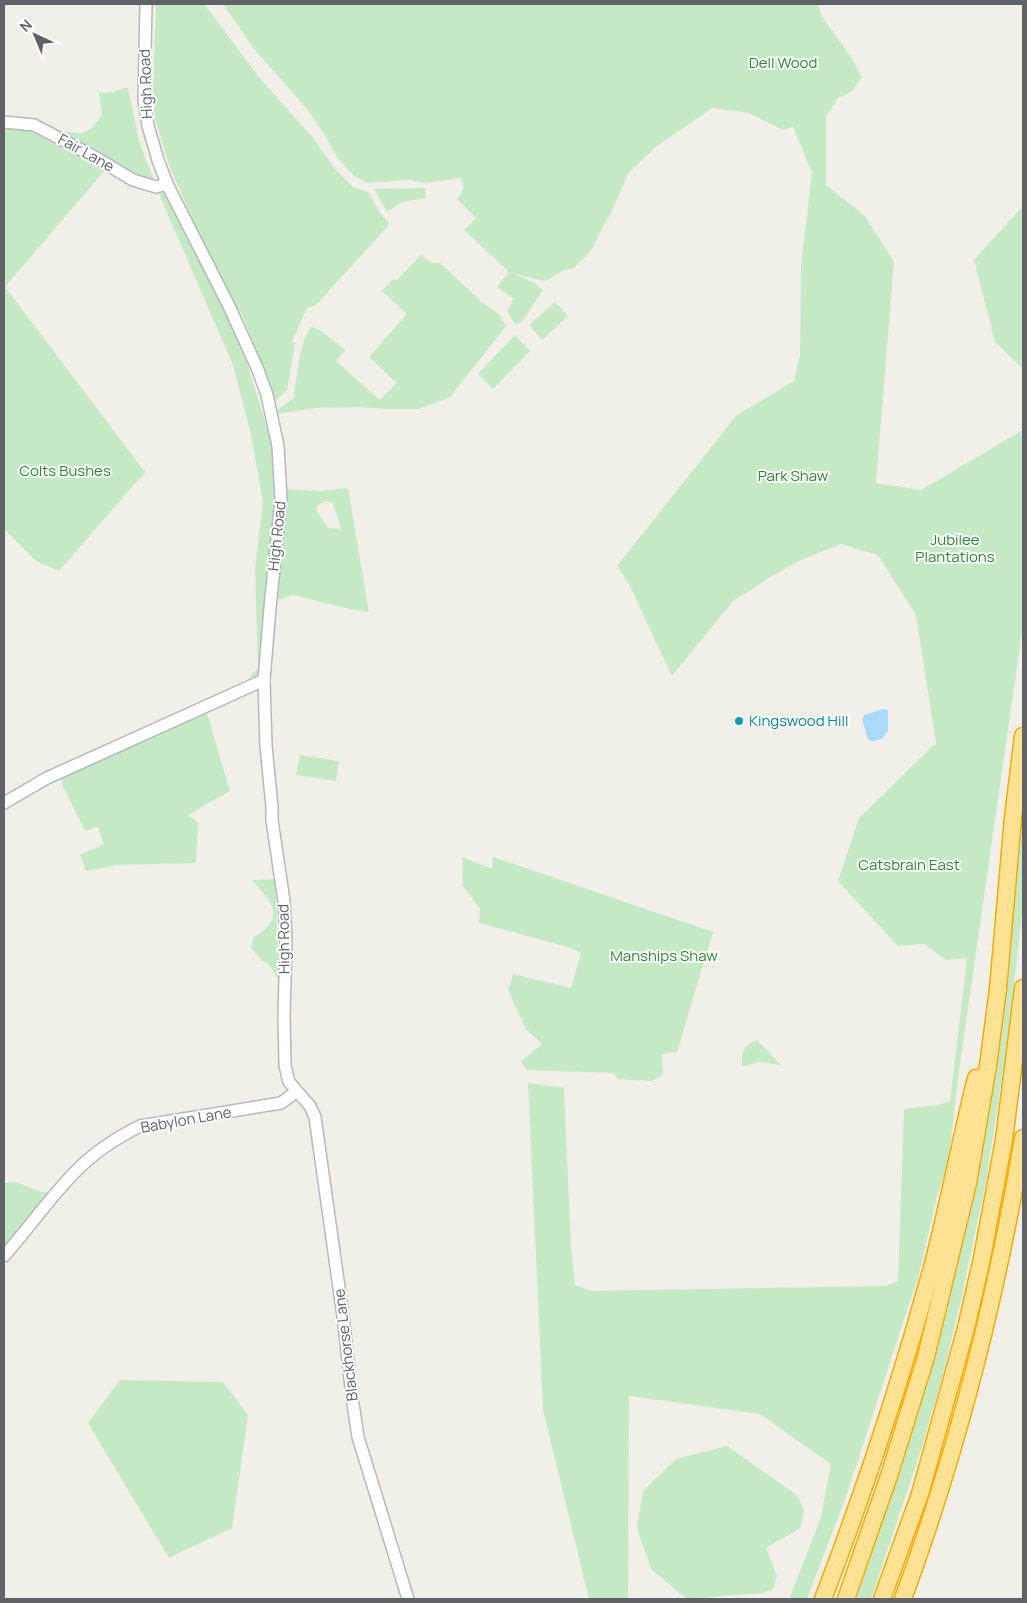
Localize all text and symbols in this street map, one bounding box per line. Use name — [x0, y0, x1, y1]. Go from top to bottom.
north arrow — [10, 10, 60, 60]
text: N — [15, 15, 36, 36]
street label: High Road — [134, 49, 157, 119]
park label: Dell Wood — [749, 52, 817, 73]
street label: Fair Lane — [54, 129, 118, 177]
park label: Colts Bushes — [19, 460, 111, 481]
park label: Park Shaw — [758, 465, 829, 486]
street label: High Road — [262, 500, 291, 572]
park label: Jubilee Plantations — [915, 529, 995, 567]
place label: Kingswood Hill — [749, 710, 848, 731]
marker: Kingswood Hill — [733, 715, 745, 727]
park label: Catsbrain East — [858, 854, 960, 875]
street label: High Road — [272, 904, 295, 974]
park label: Manships Shaw — [610, 945, 718, 966]
street label: Babylon Lane — [139, 1101, 233, 1138]
street label: Blackhorse Lane — [328, 1288, 363, 1402]

